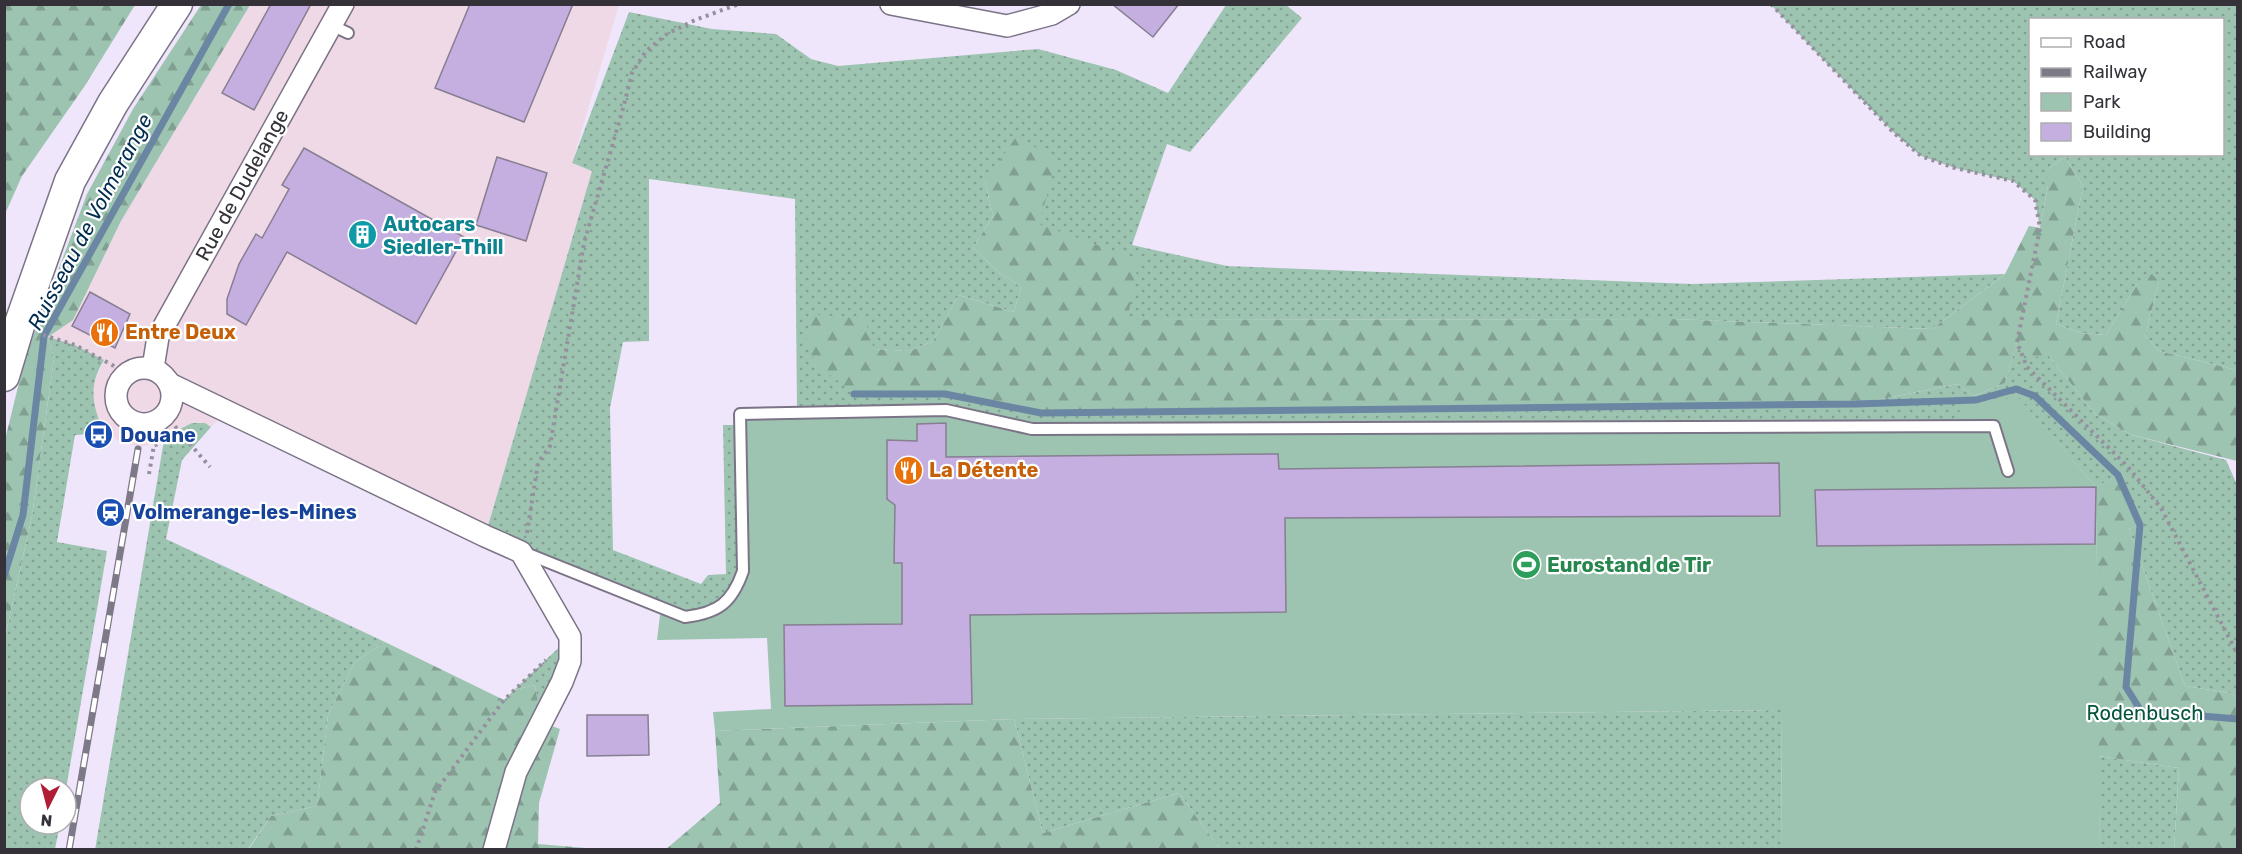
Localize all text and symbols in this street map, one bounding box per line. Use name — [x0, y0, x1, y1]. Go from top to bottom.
legend — [2029, 18, 2224, 156]
text: Road — [2083, 31, 2126, 53]
text: Railway — [2083, 61, 2147, 83]
text: Park — [2083, 91, 2121, 113]
street label: Rue de Dudelange — [190, 105, 294, 265]
water label: Ruisseau de Volmerange — [22, 109, 157, 334]
text: Building — [2083, 121, 2151, 143]
place label: Autocars Siedler-Thill — [383, 212, 504, 259]
building icon: Autocars Siedler-Thill — [346, 219, 378, 251]
restaurant icon: Entre Deux — [88, 316, 120, 348]
place label: Entre Deux — [125, 320, 236, 344]
bus stop icon: Douane — [83, 419, 115, 451]
place label: Douane — [120, 423, 196, 447]
restaurant icon: La Détente — [892, 454, 924, 486]
place label: La Détente — [929, 458, 1038, 482]
station icon: Volmerange-les-Mines — [95, 496, 127, 528]
place label: Volmerange-les-Mines — [132, 500, 357, 524]
sports icon: Eurostand de Tir — [1510, 549, 1542, 581]
place label: Eurostand de Tir — [1547, 553, 1711, 577]
park label: Rodenbusch — [2086, 701, 2204, 725]
north arrow — [18, 776, 78, 836]
text: N — [40, 810, 53, 830]

